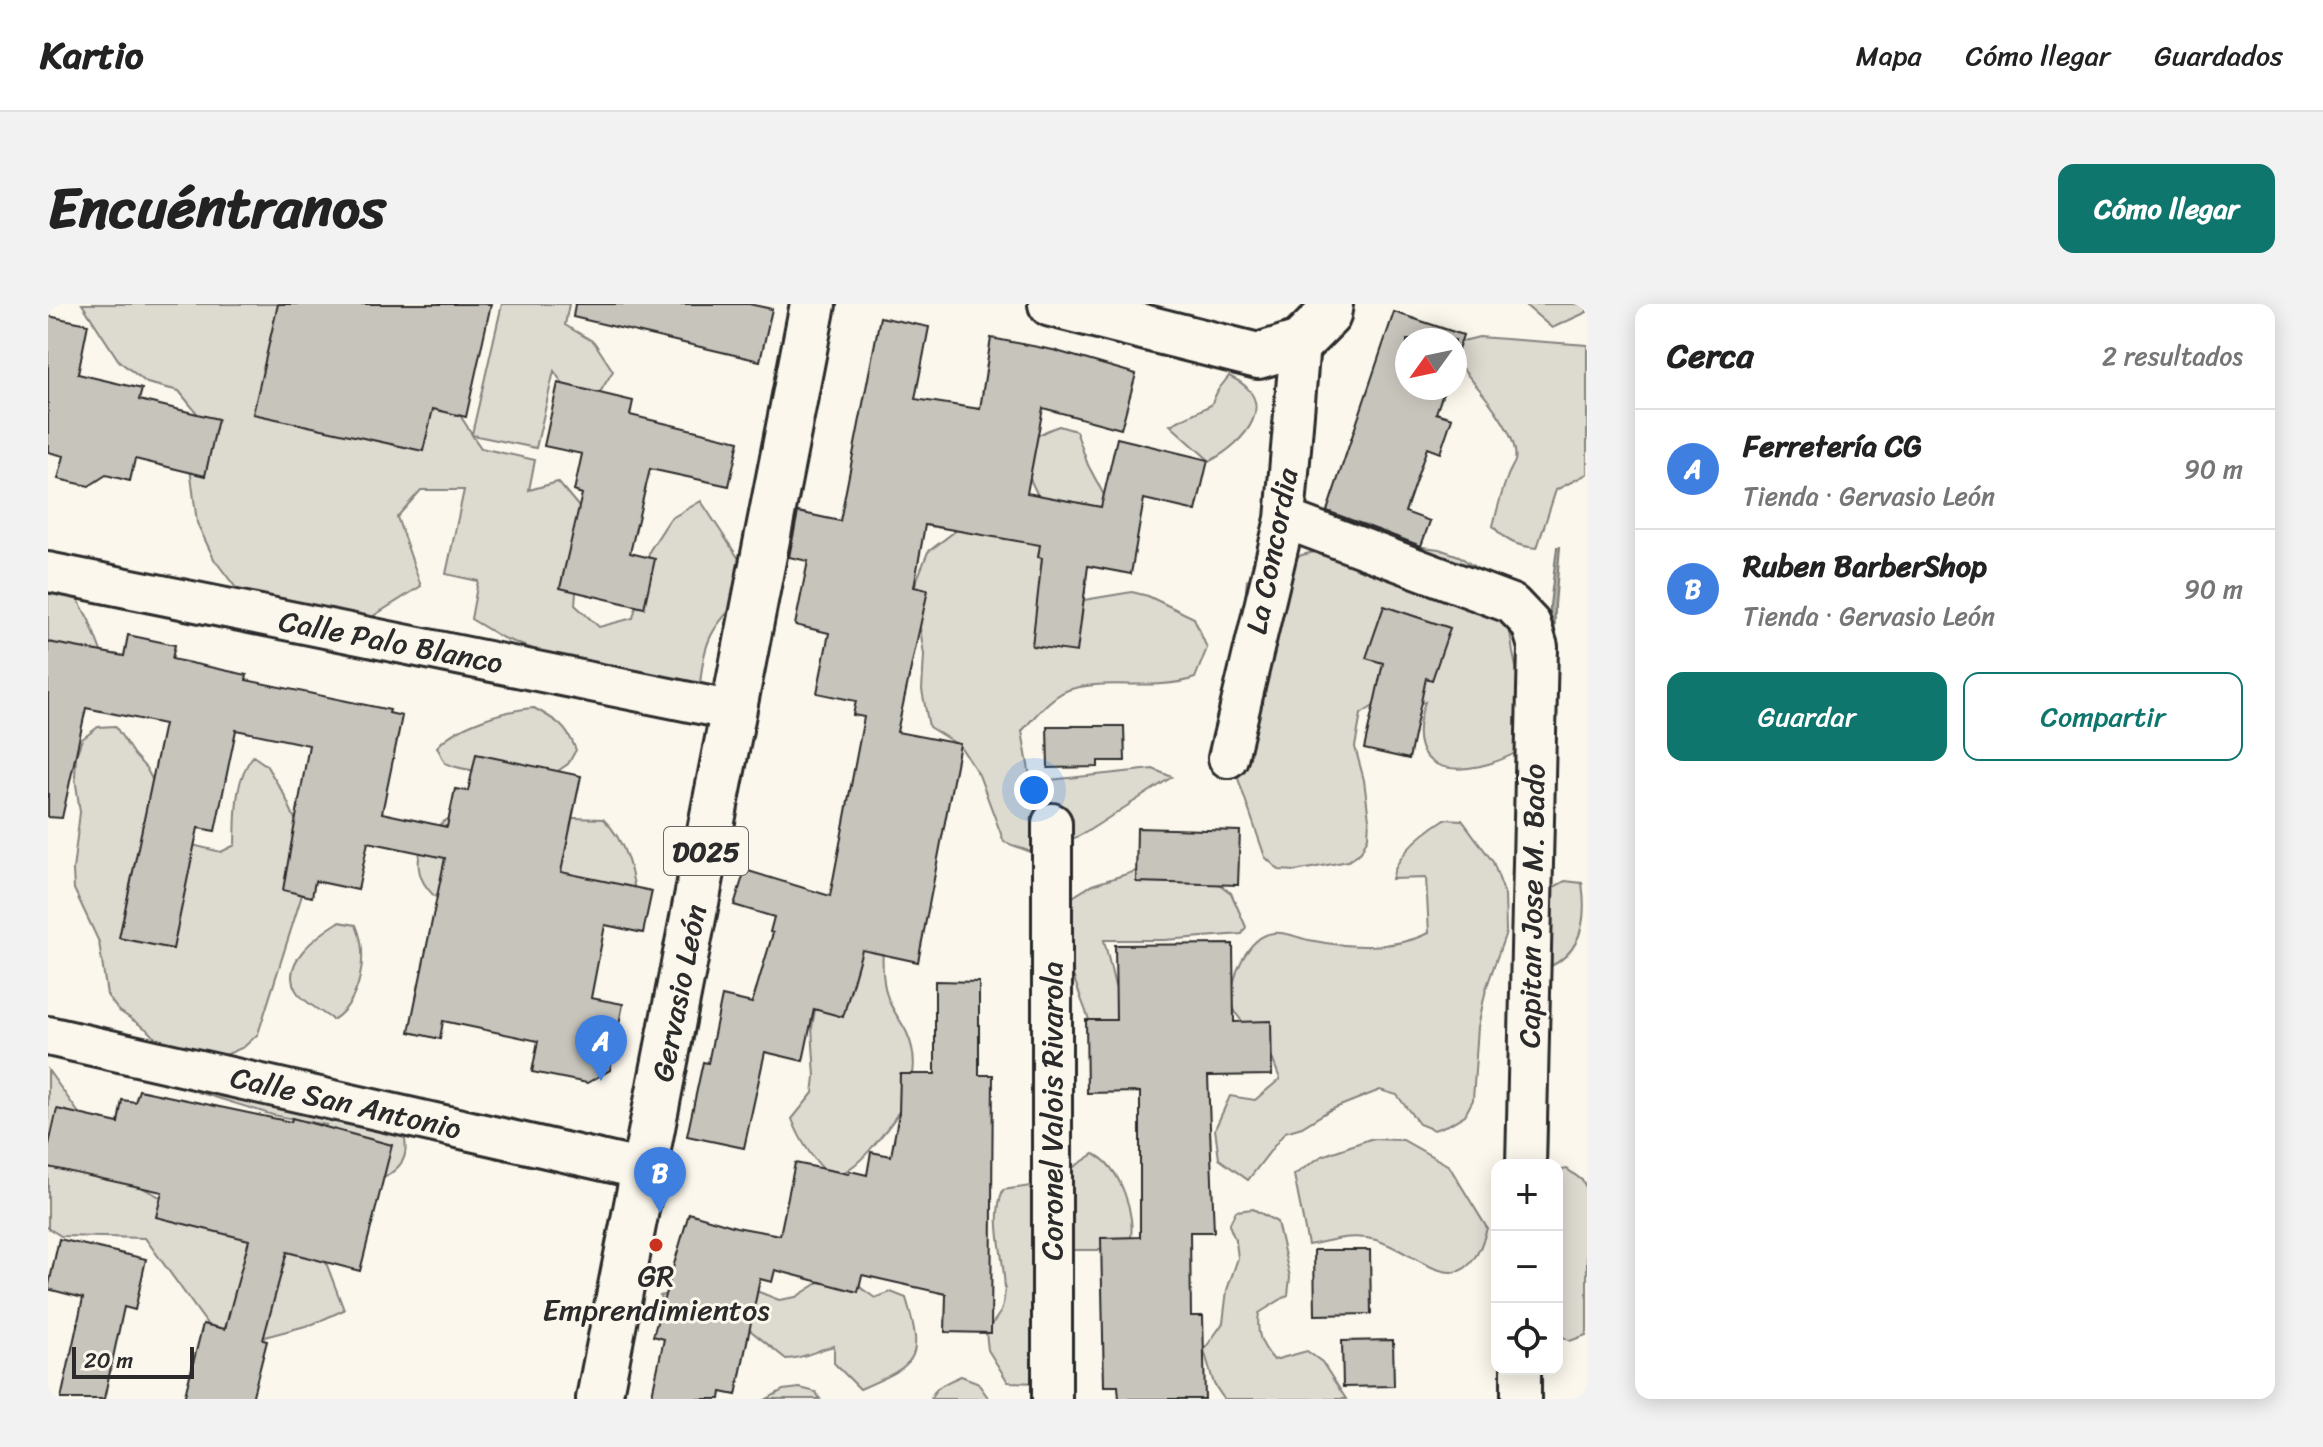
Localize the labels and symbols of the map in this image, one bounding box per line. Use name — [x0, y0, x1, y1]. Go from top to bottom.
north arrow — [1395, 328, 1467, 400]
street label: La Concordia — [1229, 462, 1315, 639]
street label: Calle Palo Blanco — [274, 594, 508, 690]
street label: Capitan Jose M. Bado — [1503, 763, 1561, 1049]
your location — [1014, 770, 1054, 810]
road number: D025 — [664, 827, 748, 875]
street label: Gervasio León — [635, 900, 723, 1086]
street label: Coronel Valois Rivarola — [1025, 961, 1079, 1261]
pin: A — [575, 1015, 627, 1081]
street label: Calle San Antonio — [225, 1050, 467, 1156]
pin: B — [634, 1147, 686, 1213]
marker: GR Emprendimientos — [647, 1236, 665, 1254]
place label: GR Emprendimientos — [542, 1249, 770, 1337]
scale bar — [72, 1343, 194, 1379]

